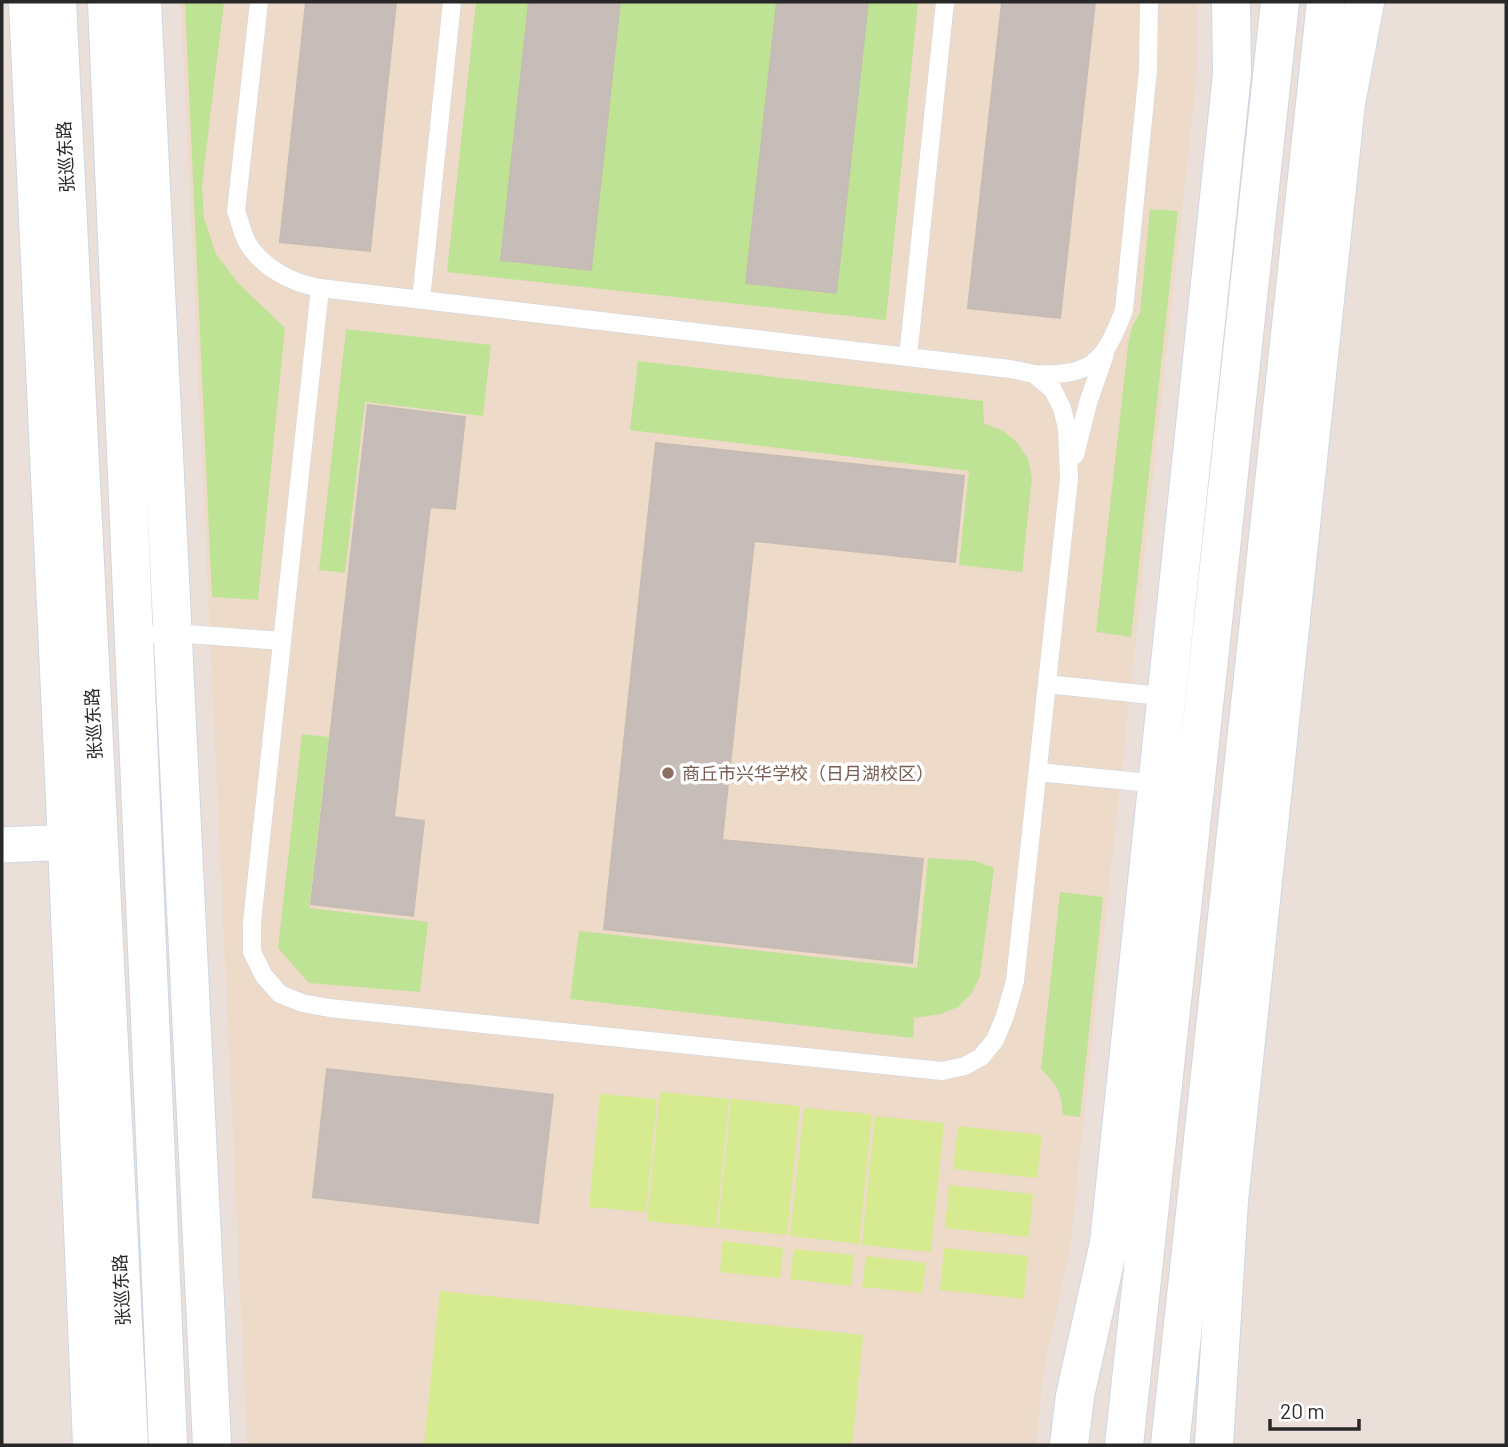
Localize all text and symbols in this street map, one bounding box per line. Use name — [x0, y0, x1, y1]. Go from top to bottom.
street label: 张巡东路 — [52, 120, 78, 194]
street label: 张巡东路 — [80, 687, 106, 761]
place label: 商丘市兴华学校（日月湖校区） — [682, 762, 934, 784]
marker: 商丘市兴华学校（日月湖校区） — [660, 765, 676, 781]
street label: 张巡东路 — [108, 1253, 134, 1327]
scale bar — [1270, 1388, 1359, 1432]
text: 20 m — [1280, 1398, 1325, 1423]

